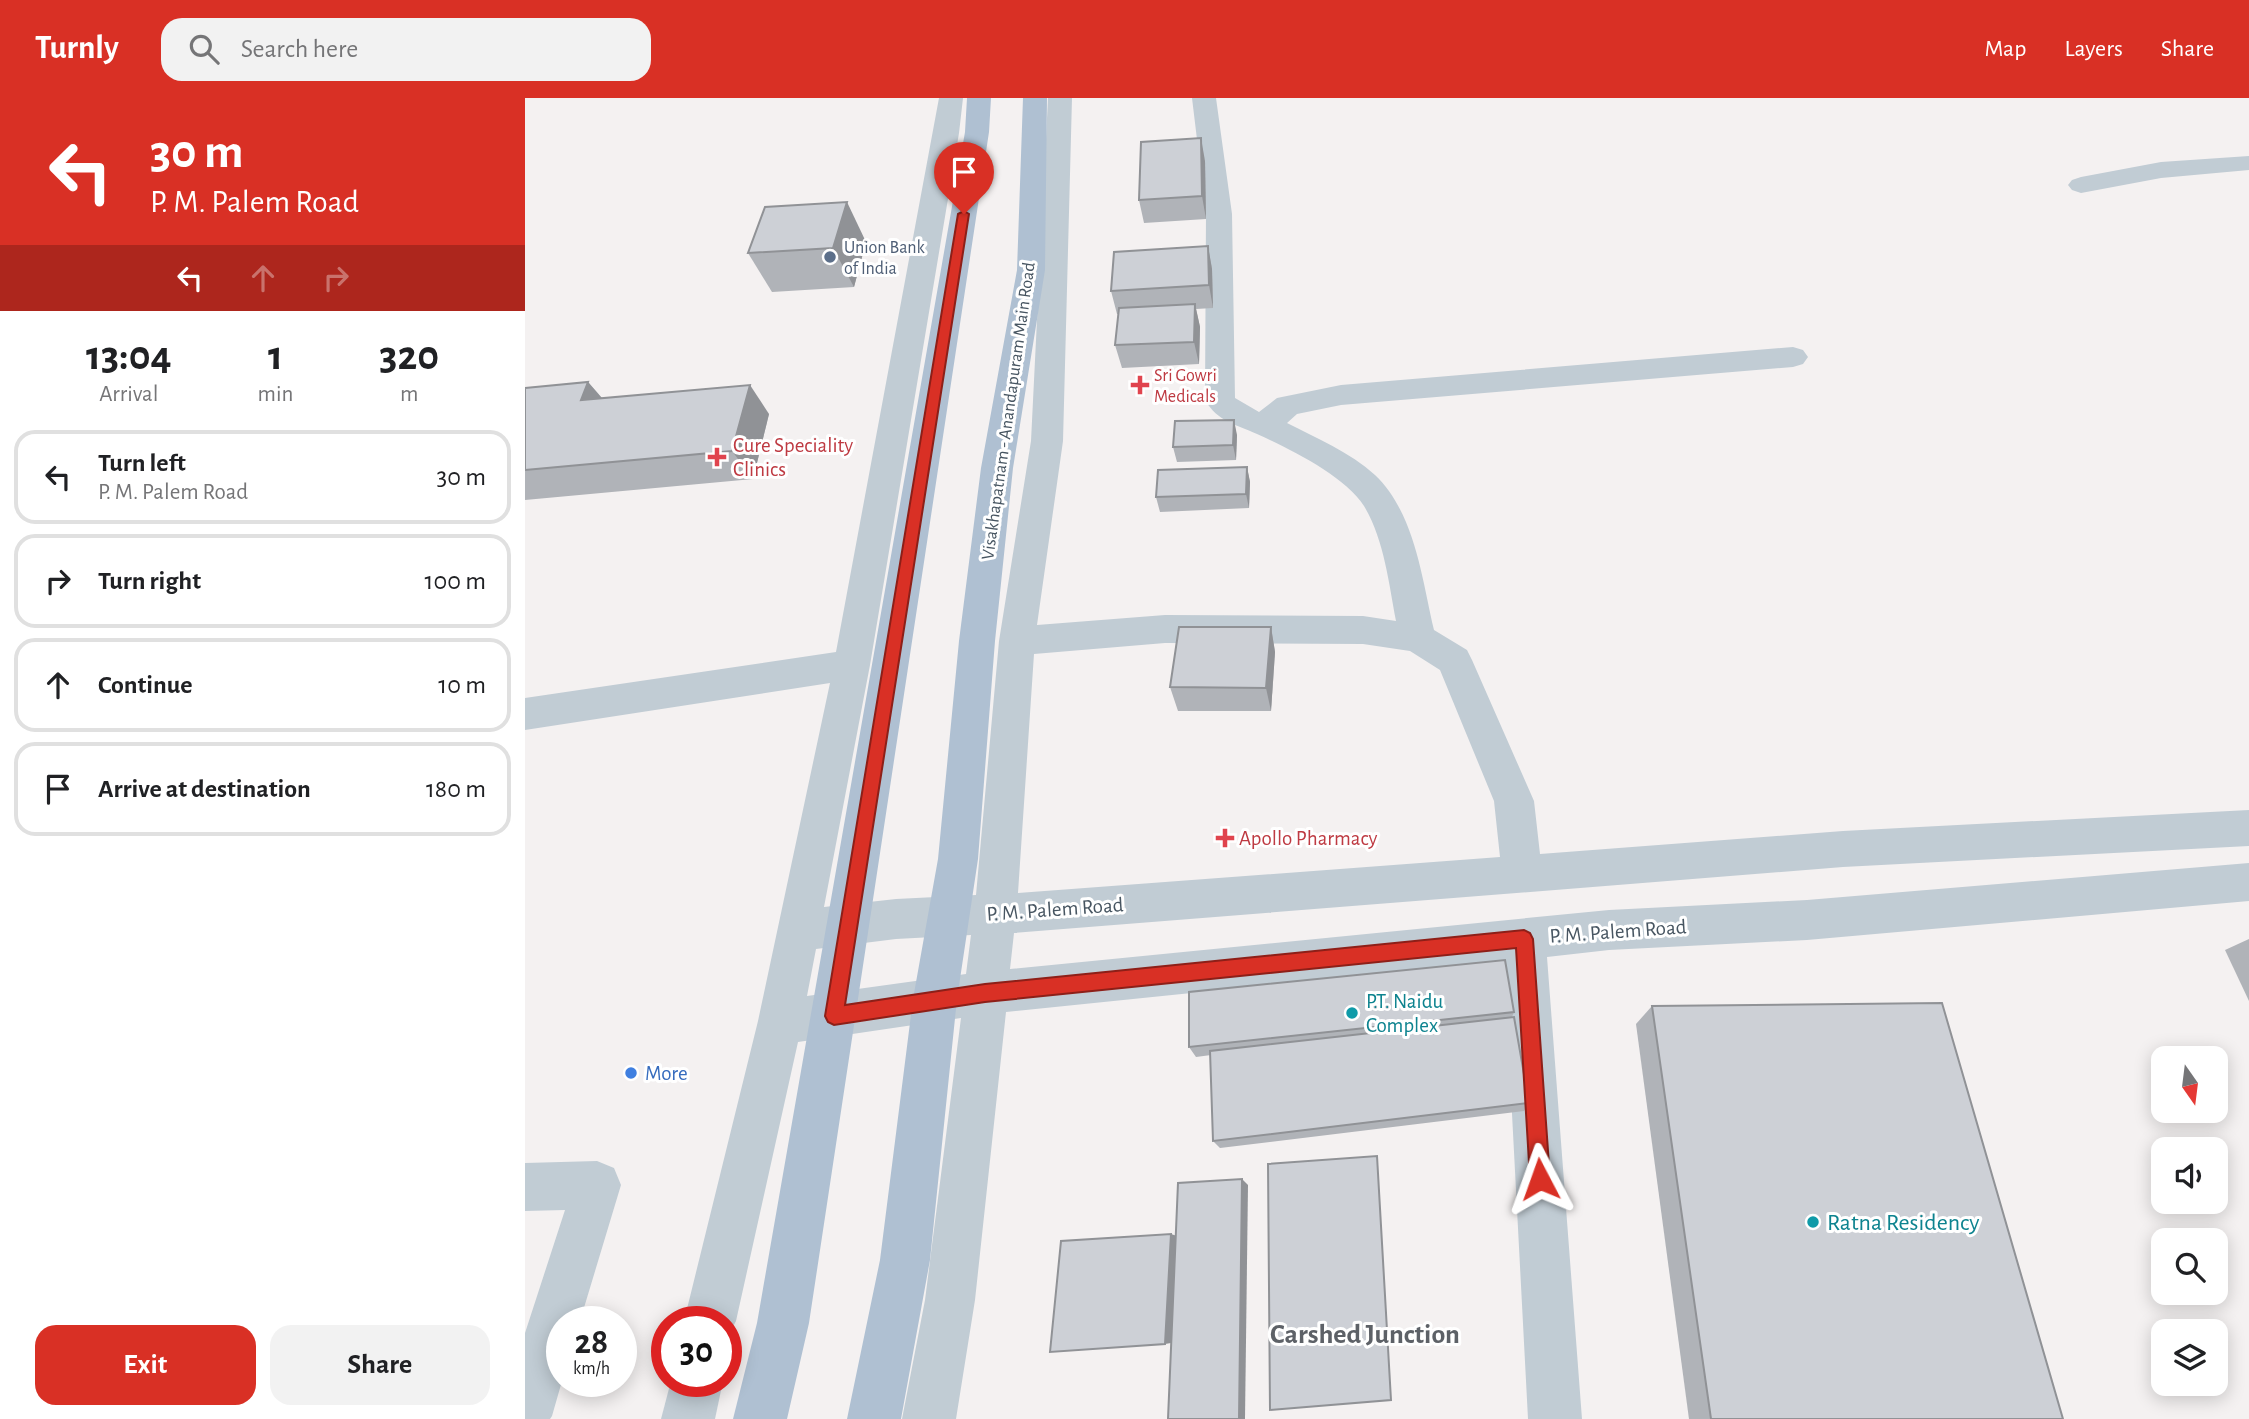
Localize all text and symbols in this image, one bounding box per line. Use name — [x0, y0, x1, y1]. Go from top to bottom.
search box — [161, 18, 651, 81]
icon: search — [185, 30, 223, 68]
text: Turnly — [35, 32, 119, 65]
text: Search here — [241, 36, 358, 62]
text: Map — [1984, 37, 2026, 61]
text: Layers — [2064, 37, 2123, 61]
text: Share — [2161, 37, 2214, 61]
icon: left — [35, 126, 126, 217]
text: 30 m — [150, 128, 244, 177]
pin — [934, 142, 994, 214]
icon: arrive — [945, 153, 983, 191]
text: P. M. Palem Road — [150, 186, 359, 218]
place label: Union Bank of India — [844, 239, 926, 278]
marker: Union Bank of India — [822, 249, 838, 265]
icon: left — [171, 259, 209, 297]
icon: ahead — [244, 259, 282, 297]
icon: right — [317, 259, 355, 297]
street label: Visakhapatnam - Anandapuram Main Road — [979, 261, 1039, 561]
text: 13:04 — [86, 335, 172, 377]
text: 1 — [268, 335, 283, 377]
text: 320 — [379, 335, 439, 377]
place label: Sri Gowri Medicals — [1154, 367, 1217, 406]
marker: Sri Gowri Medicals — [1132, 377, 1148, 393]
text: Arrival — [99, 383, 158, 406]
text: min — [258, 383, 293, 406]
text: m — [400, 383, 418, 406]
place label: Cure Speciality Clinics — [733, 435, 853, 480]
marker: Cure Speciality Clinics — [707, 447, 727, 467]
text: Turn left — [98, 450, 186, 476]
icon: left — [39, 458, 77, 496]
text: 30 m — [436, 464, 486, 490]
text: P. M. Palem Road — [98, 481, 248, 504]
icon: right — [39, 562, 77, 600]
text: Turn right — [98, 568, 201, 594]
text: 100 m — [425, 568, 486, 594]
icon: ahead — [39, 666, 77, 704]
text: Continue — [98, 672, 193, 698]
text: 10 m — [438, 672, 486, 698]
icon: arrive — [39, 770, 77, 808]
text: Arrive at destination — [98, 776, 311, 802]
text: 180 m — [426, 776, 486, 802]
place label: Apollo Pharmacy — [1239, 828, 1378, 849]
marker: Apollo Pharmacy — [1217, 830, 1233, 846]
street label: P. M. Palem Road — [986, 894, 1124, 925]
street label: P. M. Palem Road — [1549, 916, 1687, 947]
place label: P.T. Naidu Complex — [1366, 991, 1444, 1036]
marker: P.T. Naidu Complex — [1344, 1005, 1360, 1021]
north arrow — [2151, 1046, 2228, 1124]
map controls — [2151, 1046, 2228, 1396]
place label: More — [645, 1063, 688, 1084]
marker: More — [623, 1065, 639, 1081]
button: sound — [2151, 1137, 2228, 1214]
position arrow — [1503, 1142, 1577, 1216]
place label: Ratna Residency — [1827, 1211, 1980, 1235]
marker: Ratna Residency — [1805, 1214, 1821, 1230]
button: search — [2151, 1228, 2228, 1305]
speed limit sign: 30 — [651, 1306, 742, 1397]
button: layers — [2151, 1319, 2228, 1396]
district label: Carshed Junction — [1270, 1321, 1460, 1349]
button: Exit — [35, 1325, 256, 1405]
button: Share — [270, 1325, 490, 1405]
text: 28 — [575, 1325, 608, 1360]
text: km/h — [573, 1360, 610, 1378]

